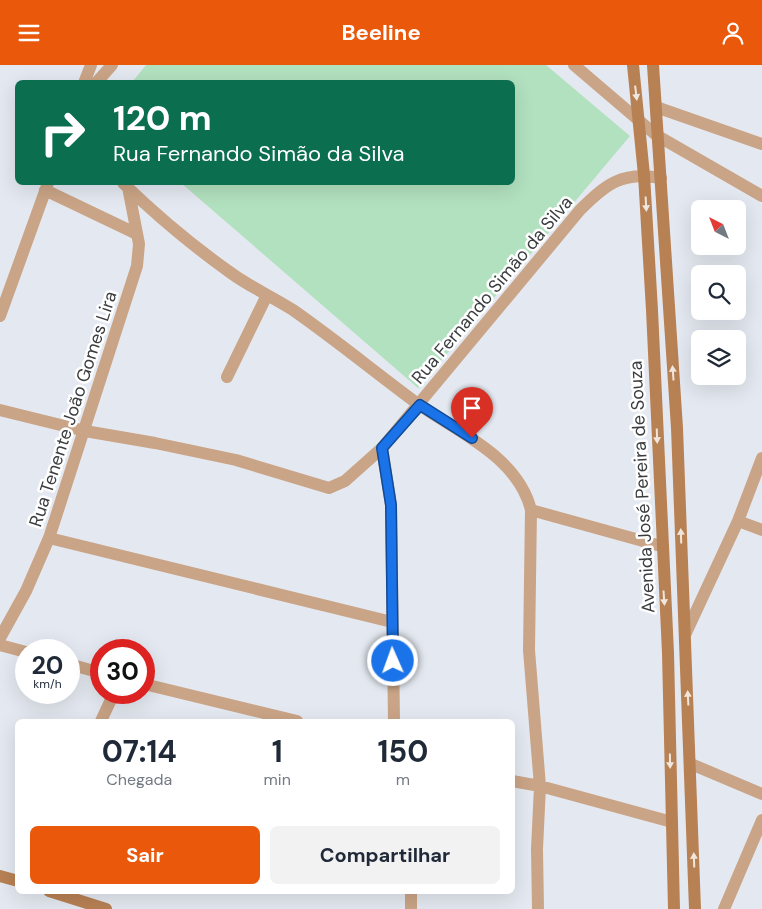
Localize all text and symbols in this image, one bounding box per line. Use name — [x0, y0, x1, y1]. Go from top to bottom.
text: Beeline — [341, 18, 421, 47]
icon: menu — [15, 19, 43, 47]
icon: person — [719, 19, 747, 47]
one-way arrow — [632, 85, 640, 101]
text: 120 m — [113, 95, 212, 141]
icon: right — [30, 100, 95, 165]
text: Rua Fernando Simão da Silva — [113, 139, 404, 168]
street label: Rua Fernando Simão da Silva — [406, 191, 578, 389]
one-way arrow — [642, 196, 650, 212]
north arrow — [691, 200, 746, 255]
map controls — [691, 200, 746, 385]
button: search — [691, 265, 746, 320]
street label: Rua Tenente João Gomes Lira — [23, 288, 123, 530]
button: layers — [691, 330, 746, 385]
street label: Avenida José Pereira de Souza — [623, 360, 661, 614]
one-way arrow — [669, 365, 677, 381]
pin — [451, 387, 493, 438]
icon: arrive — [458, 394, 486, 422]
one-way arrow — [653, 428, 661, 444]
one-way arrow — [677, 527, 685, 543]
one-way arrow — [661, 590, 669, 606]
position arrow — [366, 634, 418, 686]
speed limit sign: 30 — [90, 639, 155, 704]
text: 20 — [32, 649, 63, 682]
text: km/h — [33, 676, 62, 692]
one-way arrow — [684, 690, 692, 706]
text: 07:14 — [102, 732, 177, 771]
text: 1 — [272, 732, 283, 771]
text: 150 — [378, 732, 428, 771]
one-way arrow — [667, 753, 675, 769]
text: Chegada — [106, 769, 172, 790]
text: min — [264, 769, 291, 790]
text: m — [396, 769, 410, 790]
button: Sair — [30, 826, 260, 884]
button: Compartilhar — [270, 826, 500, 884]
one-way arrow — [689, 852, 697, 868]

